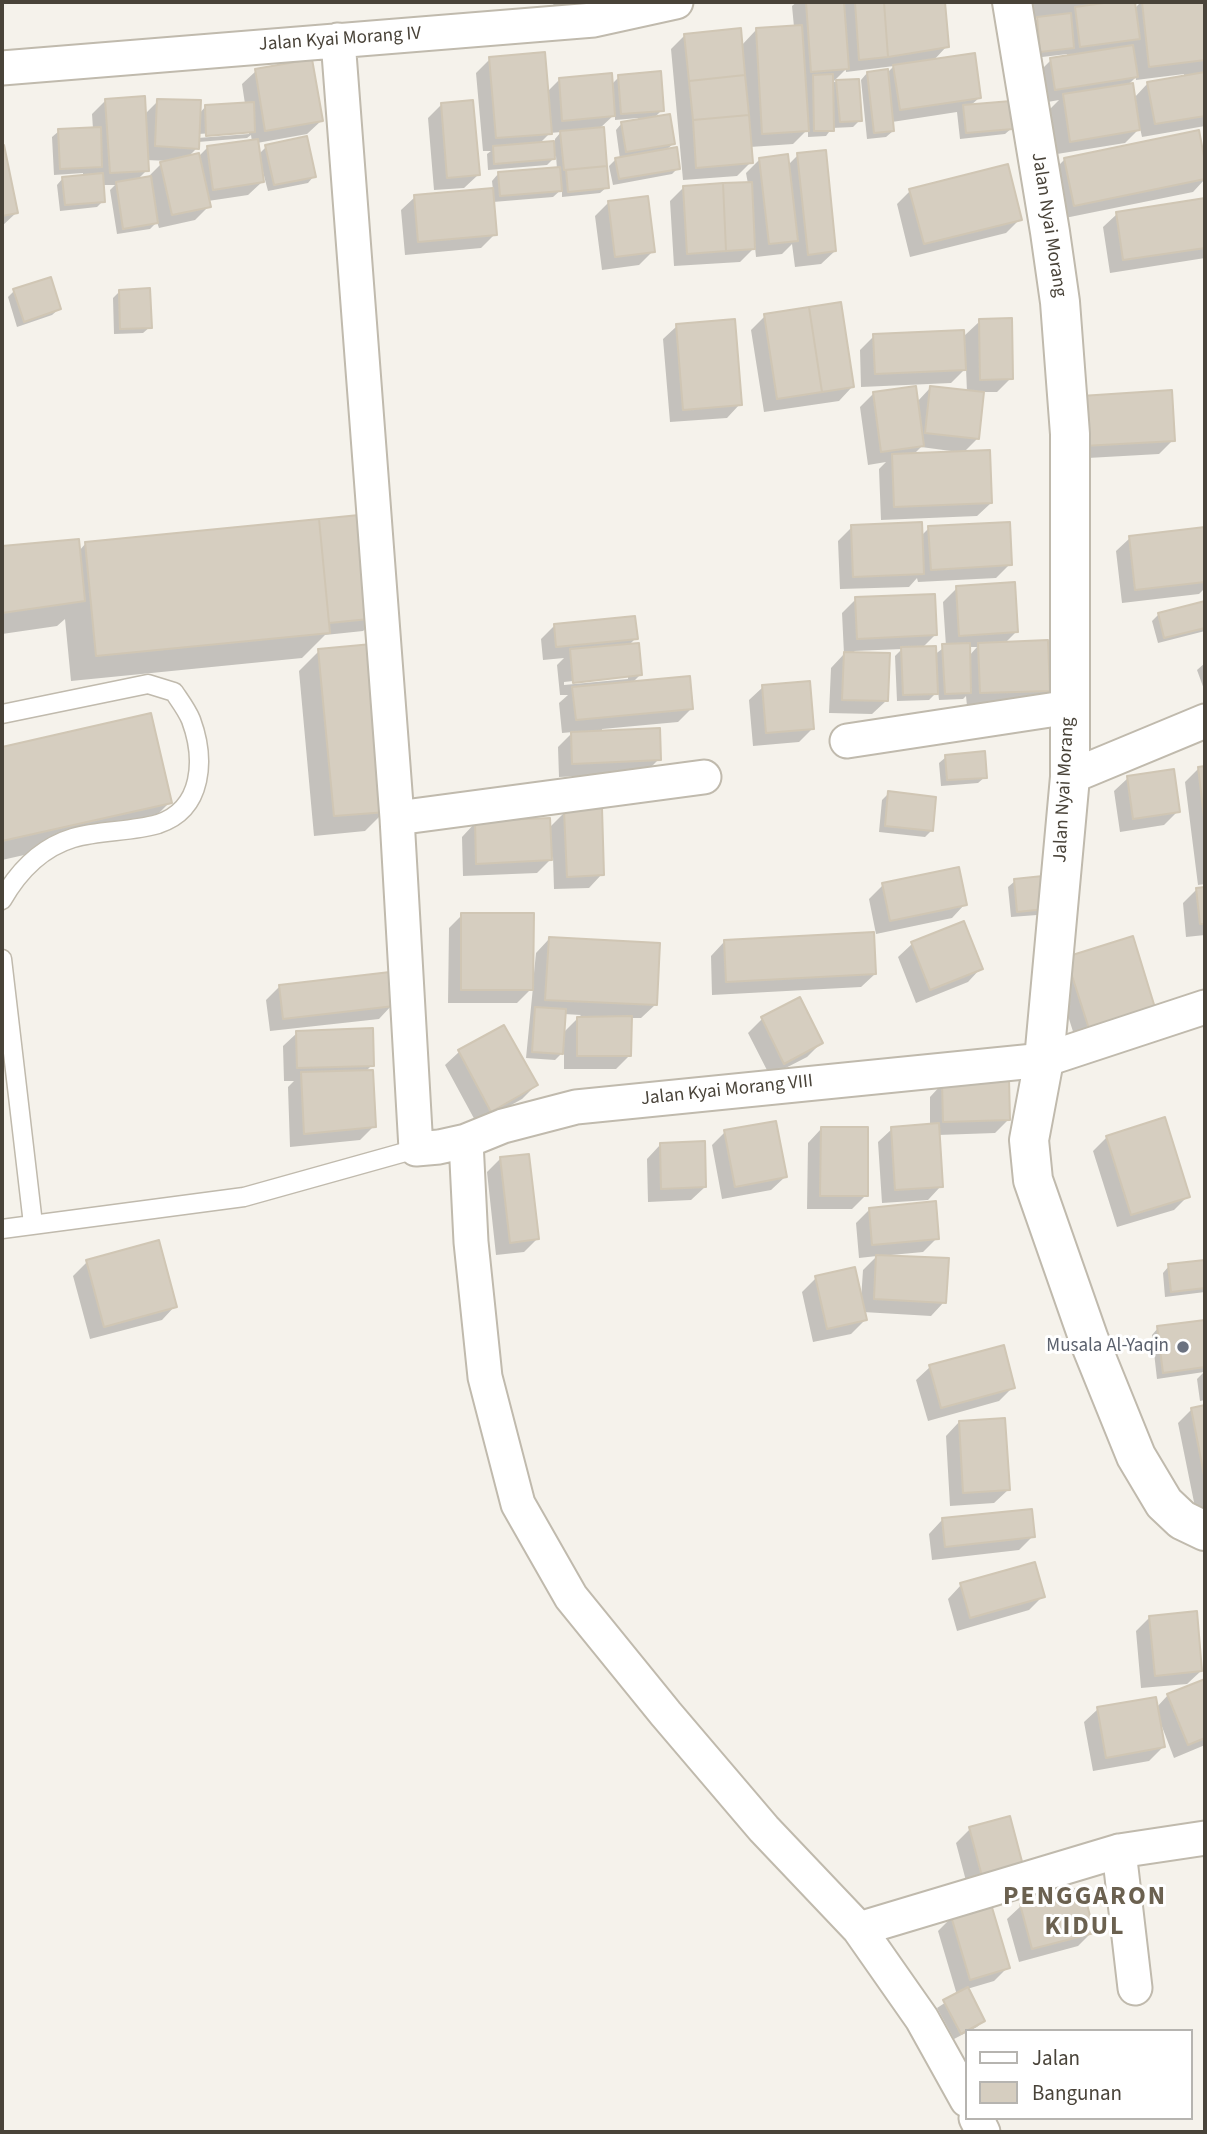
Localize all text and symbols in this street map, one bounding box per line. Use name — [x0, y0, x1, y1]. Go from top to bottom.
street label: Jalan Kyai Morang IV — [258, 23, 422, 57]
street label: Jalan Nyai Morang — [1025, 151, 1071, 299]
street label: Jalan Nyai Morang — [1050, 717, 1080, 863]
street label: Jalan Kyai Morang VIII — [640, 1071, 814, 1111]
place label: Musala Al-Yaqin — [1046, 1336, 1169, 1358]
marker: Musala Al-Yaqin — [1175, 1339, 1191, 1355]
district label: PENGGARON KIDUL — [1004, 1882, 1166, 1944]
legend — [965, 2029, 1193, 2120]
text: Jalan — [1032, 2043, 1080, 2073]
text: Bangunan — [1032, 2078, 1122, 2108]

